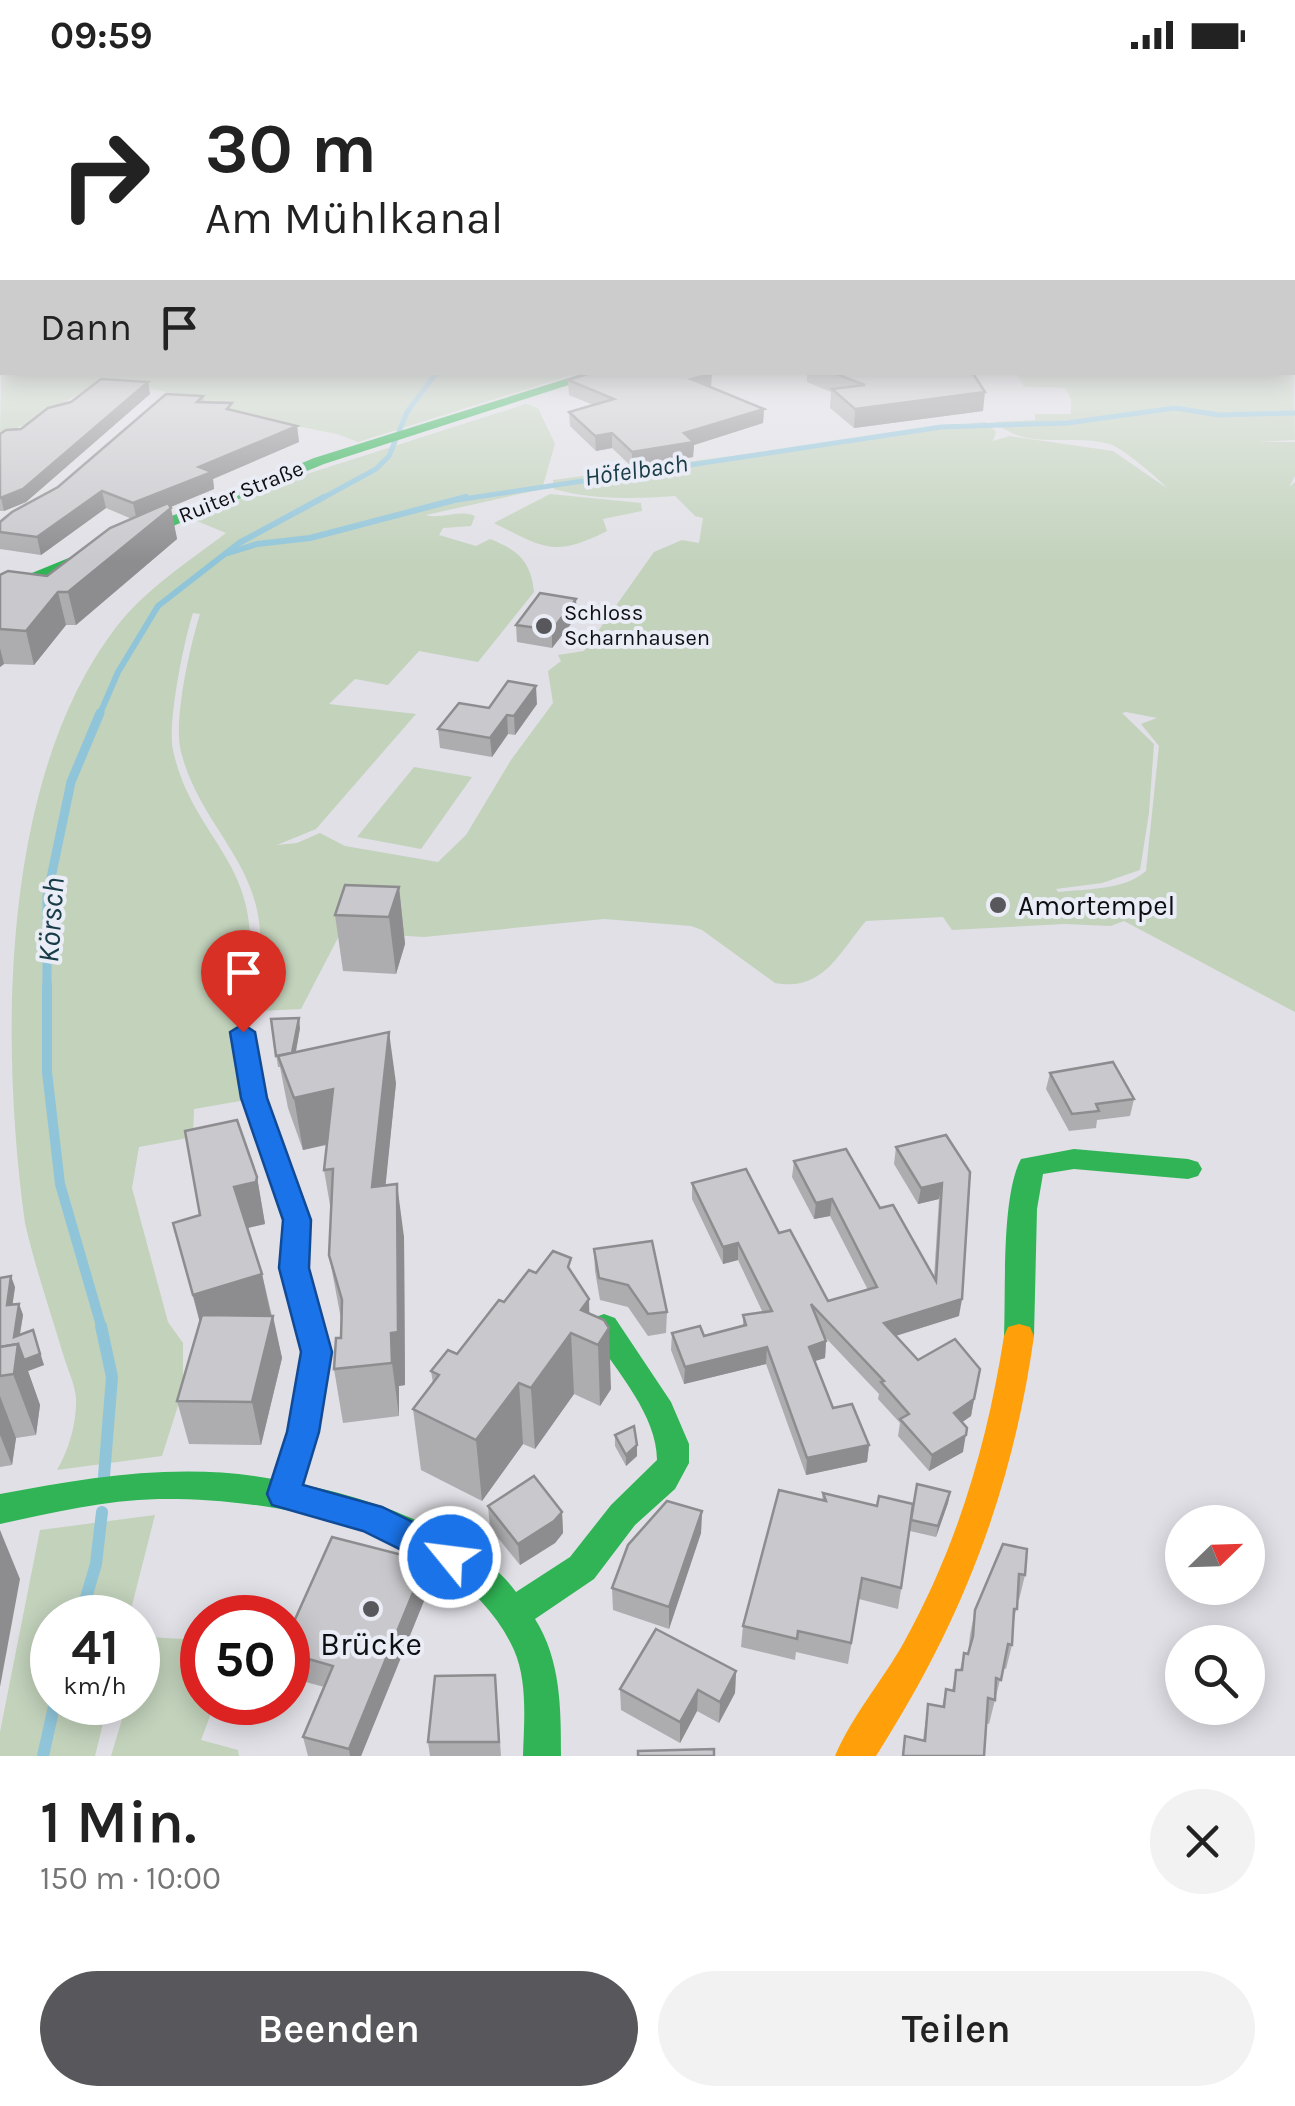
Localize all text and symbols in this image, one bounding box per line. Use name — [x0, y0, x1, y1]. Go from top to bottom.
text: 09:59 — [50, 13, 153, 58]
text: 30 m — [205, 108, 377, 190]
icon: right — [40, 110, 170, 240]
text: Am Mühlkanal — [205, 192, 503, 244]
icon: arrive — [152, 300, 207, 355]
text: Dann — [40, 305, 132, 350]
water label: Höfelbach — [583, 448, 689, 492]
street label: Ruiter Straße — [175, 455, 307, 529]
place label: Schloss Scharnhausen — [564, 600, 710, 651]
marker: Schloss Scharnhausen — [533, 615, 555, 637]
water label: Körsch — [30, 876, 72, 964]
place label: Amortempel — [1018, 889, 1175, 922]
marker: Amortempel — [987, 894, 1009, 916]
pin — [201, 930, 286, 1033]
icon: arrive — [216, 945, 271, 1000]
position arrow — [398, 1505, 502, 1609]
north arrow — [1165, 1505, 1265, 1605]
map controls — [1165, 1505, 1265, 1725]
speed limit sign: 50 — [180, 1595, 310, 1725]
marker: Brücke — [360, 1598, 382, 1620]
text: 41 — [71, 1618, 119, 1677]
button: search — [1165, 1625, 1265, 1725]
place label: Brücke — [320, 1626, 422, 1663]
text: km/h — [63, 1671, 127, 1700]
text: 1 Min. — [40, 1787, 196, 1857]
button: close — [1150, 1789, 1255, 1894]
text: 150 m · 10:00 — [40, 1860, 221, 1897]
button: Beenden — [40, 1971, 638, 2086]
button: Teilen — [658, 1971, 1255, 2086]

